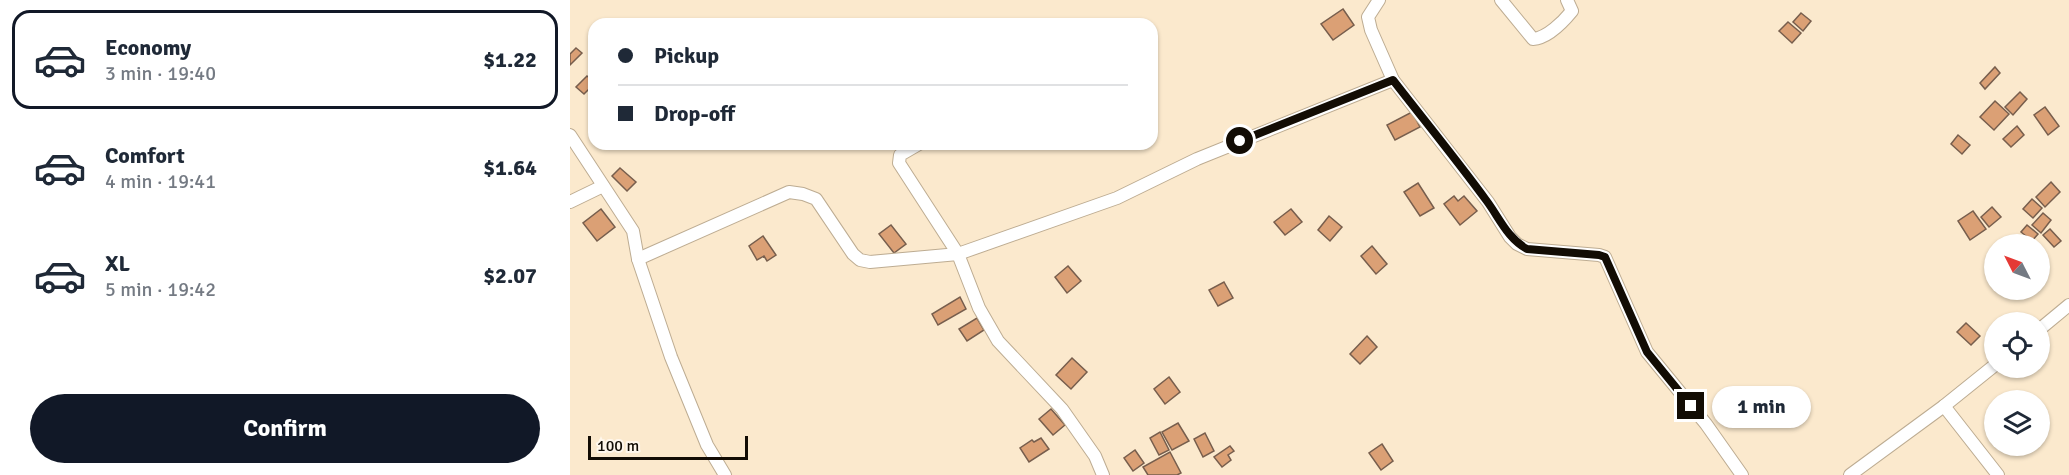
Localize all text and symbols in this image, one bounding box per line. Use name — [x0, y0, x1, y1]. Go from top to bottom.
icon: car — [33, 33, 87, 87]
text: Economy — [105, 34, 191, 61]
text: Pickup — [654, 42, 719, 69]
text: $1.22 — [483, 46, 537, 73]
text: 3 min · 19:40 — [105, 61, 216, 86]
text: Drop-off — [654, 100, 735, 127]
route start — [1226, 127, 1253, 154]
icon: car — [33, 141, 87, 195]
text: Comfort — [105, 142, 185, 169]
text: $1.64 — [483, 154, 537, 181]
text: 4 min · 19:41 — [105, 169, 216, 194]
north arrow — [1984, 234, 2050, 300]
map controls — [1984, 234, 2050, 456]
icon: car — [33, 249, 87, 303]
text: XL — [105, 250, 130, 277]
text: $2.07 — [483, 262, 537, 289]
text: 5 min · 19:42 — [105, 277, 216, 302]
button: locate — [1984, 312, 2050, 378]
callout: 1 min — [1712, 385, 1811, 427]
button: layers — [1984, 390, 2050, 456]
route end — [1677, 392, 1704, 419]
button: Confirm — [30, 394, 540, 463]
text: 1 min — [1737, 394, 1786, 419]
scale bar — [588, 433, 748, 460]
text: 100 m — [597, 436, 639, 456]

